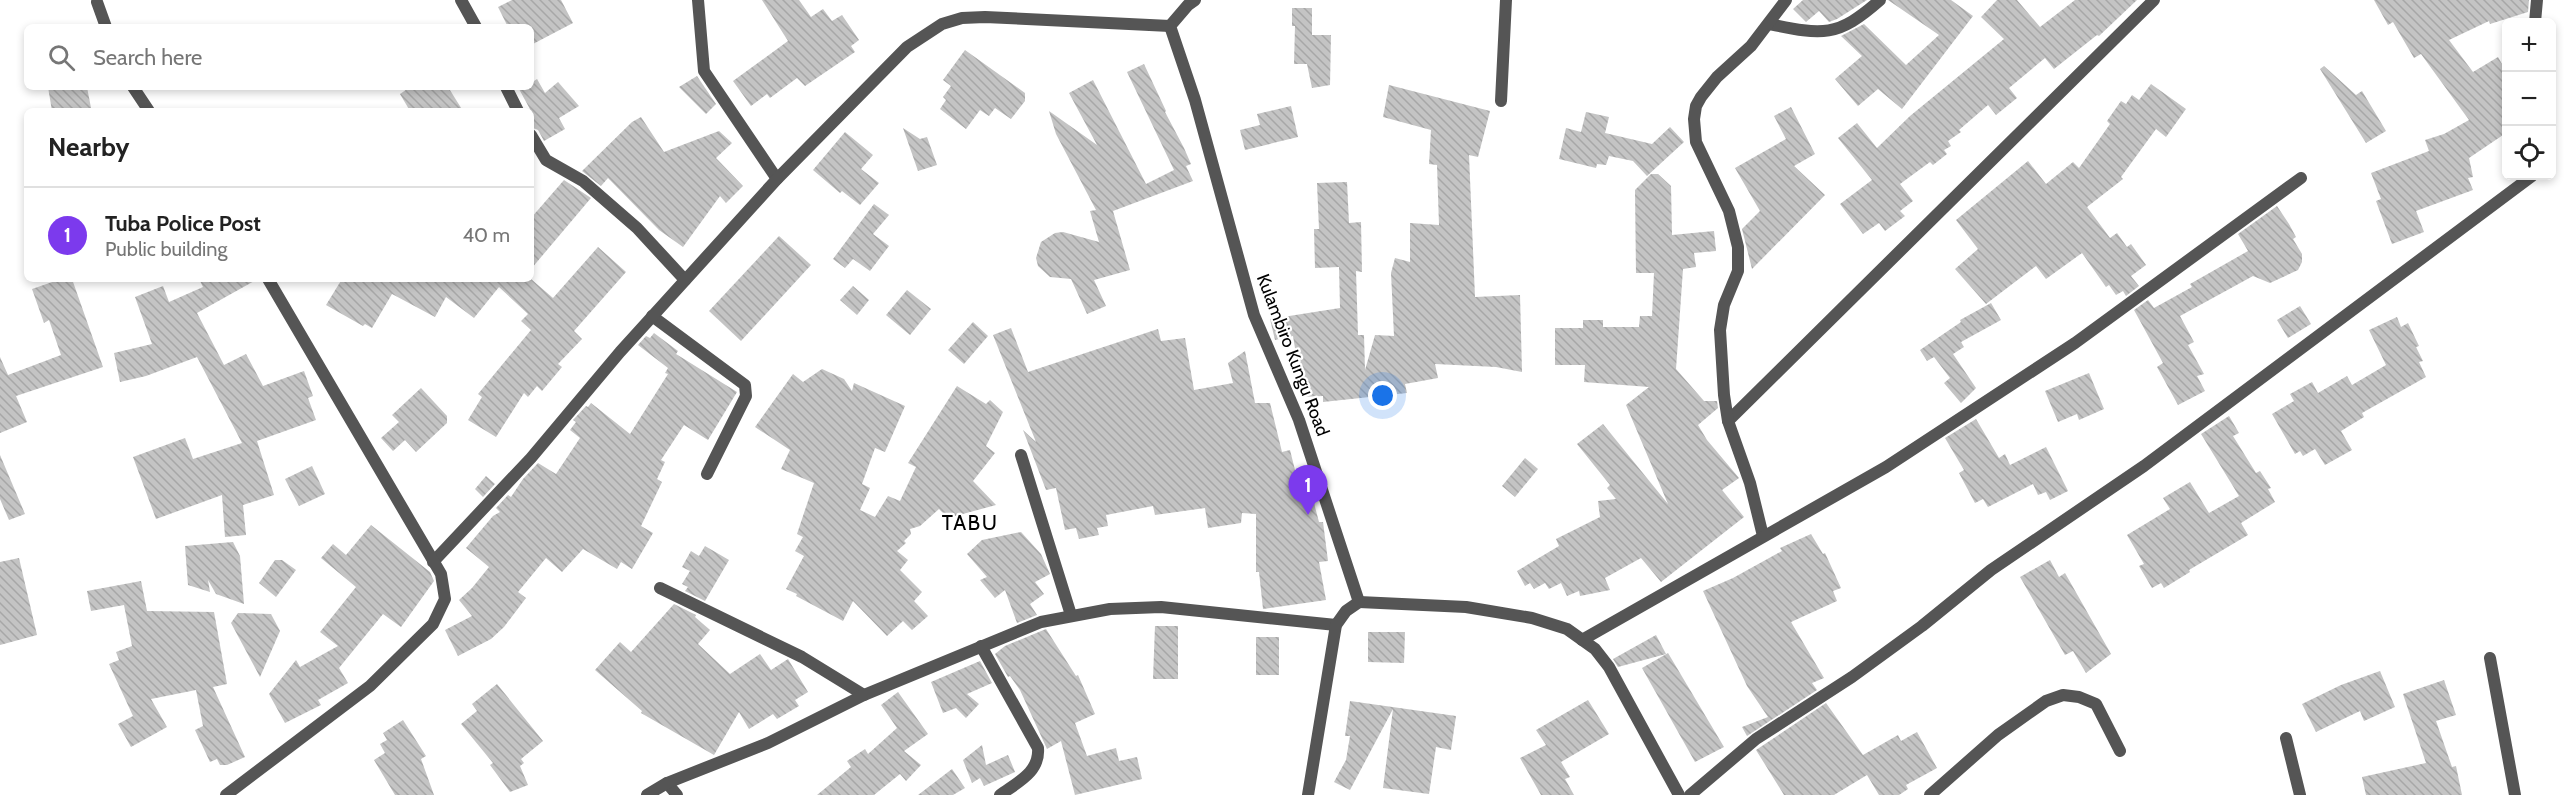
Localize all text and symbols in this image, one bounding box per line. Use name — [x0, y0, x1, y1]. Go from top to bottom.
map controls — [2502, 18, 2556, 180]
button: + — [2502, 18, 2556, 72]
search box — [24, 24, 534, 90]
icon: search — [45, 41, 78, 74]
text: Search here — [93, 44, 202, 71]
button: − — [2502, 72, 2556, 126]
button: locate — [2502, 126, 2556, 180]
text: Nearby — [48, 131, 129, 163]
text: Tuba Police Post — [105, 210, 261, 237]
text: 1 — [64, 223, 71, 247]
text: 40 m — [462, 223, 510, 247]
text: Public building — [105, 237, 227, 261]
street label: Kulambiro Kungu Road — [1252, 271, 1334, 439]
your location — [1368, 381, 1397, 410]
pin: 1 — [1288, 466, 1328, 515]
district label: TABU — [942, 510, 998, 535]

